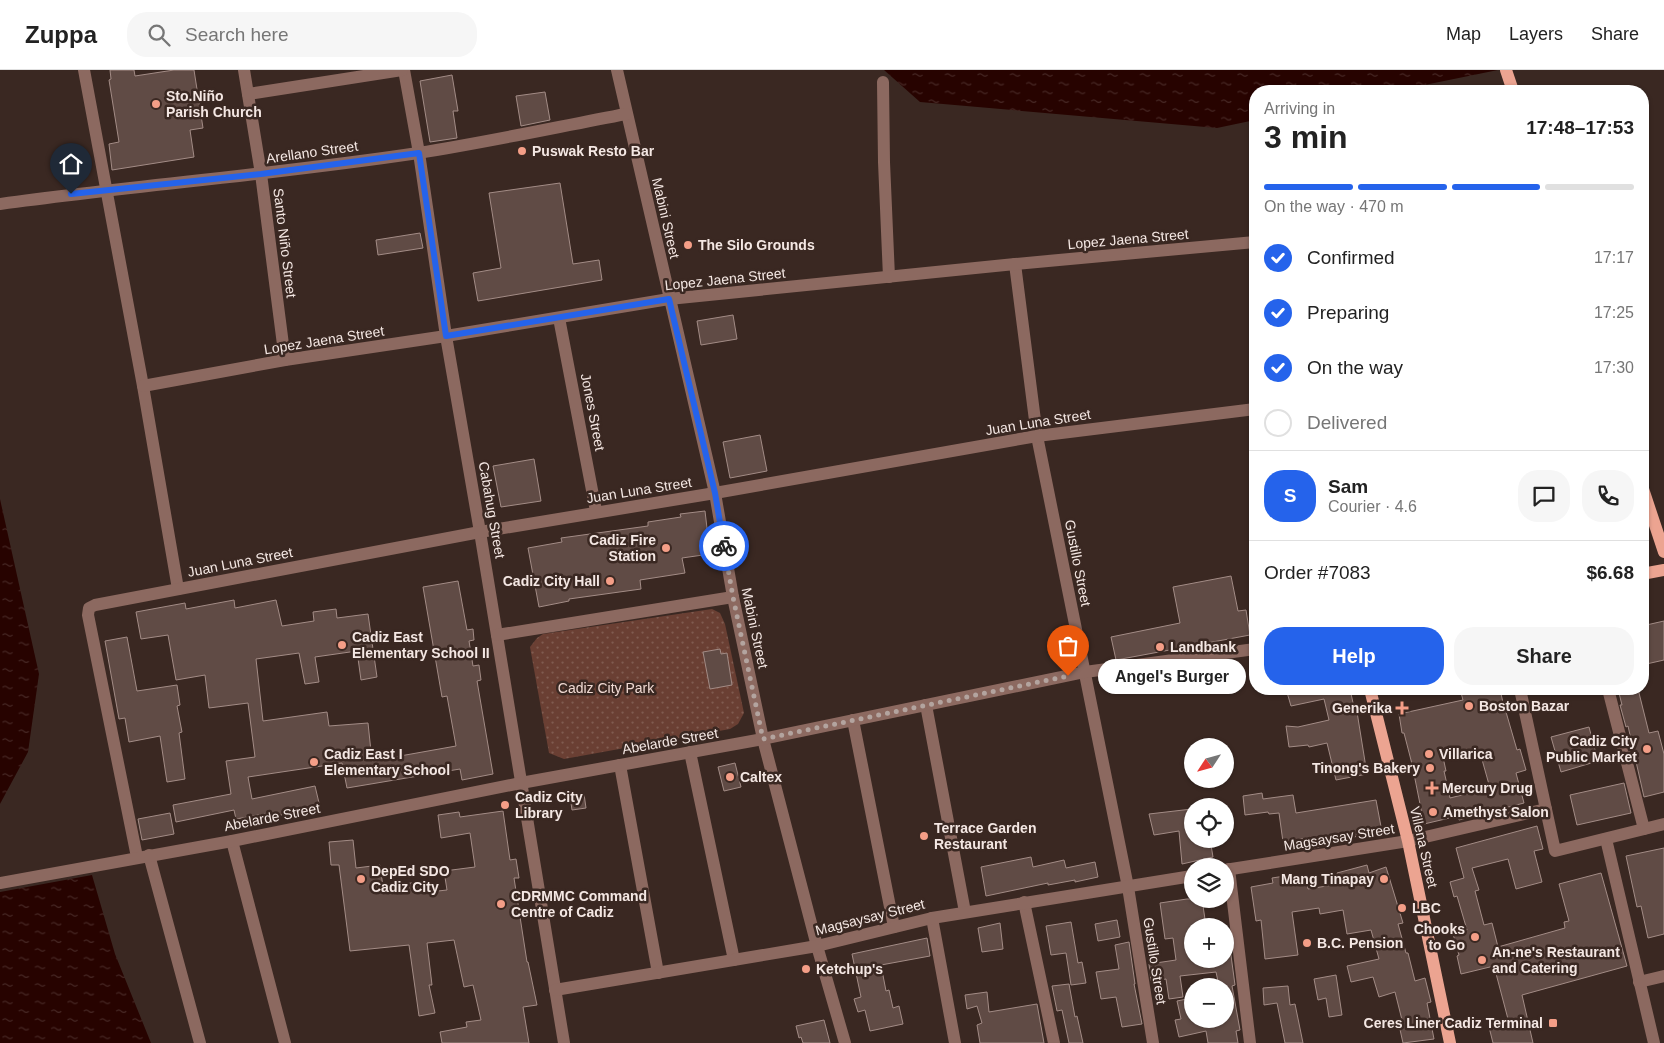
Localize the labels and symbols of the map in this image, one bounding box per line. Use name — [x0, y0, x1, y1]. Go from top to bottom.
place label: Sto.Niño Parish Church — [166, 88, 262, 120]
marker: Sto.Niño Parish Church — [150, 98, 162, 110]
street label: Arellano Street — [265, 138, 359, 166]
pin — [50, 143, 92, 194]
place label: Puswak Resto Bar — [532, 143, 655, 159]
marker: Puswak Resto Bar — [516, 145, 528, 157]
street label: Mabini Street — [649, 176, 683, 260]
street label: Santo Niño Street — [270, 187, 300, 299]
street label: Lopez Jaena Street — [1067, 226, 1189, 252]
place label: The Silo Grounds — [698, 237, 815, 253]
marker: The Silo Grounds — [682, 239, 694, 251]
street label: Lopez Jaena Street — [664, 265, 786, 293]
street label: Lopez Jaena Street — [263, 323, 385, 357]
street label: Jones Street — [578, 372, 608, 452]
street label: Juan Luna Street — [984, 406, 1092, 438]
street label: Cabahug Street — [476, 460, 508, 560]
street label: Juan Luna Street — [585, 474, 693, 506]
street label: Gustillo Street — [1062, 518, 1094, 608]
courier — [699, 521, 749, 571]
place label: Cadiz Fire Station — [589, 532, 656, 564]
marker: Cadiz Fire Station — [660, 542, 672, 554]
street label: Juan Luna Street — [186, 544, 294, 580]
place label: Cadiz City Hall — [503, 573, 600, 589]
marker: Cadiz City Hall — [604, 575, 616, 587]
street label: Mabini Street — [739, 586, 771, 670]
pin — [1047, 625, 1089, 676]
place label: Cadiz East Elementary School II — [352, 629, 490, 661]
marker: Cadiz East Elementary School II — [336, 639, 348, 651]
place label: Landbank — [1170, 639, 1236, 655]
marker: Landbank — [1154, 641, 1166, 653]
callout: Angel's Burger — [1098, 658, 1246, 694]
park label: Cadiz City Park — [558, 680, 655, 696]
place label: Boston Bazar — [1479, 698, 1570, 714]
place label: Generika — [1332, 700, 1392, 716]
marker: Boston Bazar — [1463, 700, 1475, 712]
marker: Generika — [1396, 702, 1408, 714]
street label: Abelarde Street — [621, 725, 719, 757]
place label: Cadiz City Public Market — [1546, 733, 1637, 765]
north arrow — [1184, 738, 1234, 788]
marker: Cadiz City Public Market — [1641, 743, 1653, 755]
place label: Cadiz East I Elementary School — [324, 746, 450, 778]
place label: Villarica — [1439, 746, 1493, 762]
marker: Villarica — [1423, 748, 1435, 760]
marker: Cadiz East I Elementary School — [308, 756, 320, 768]
place label: Tinong's Bakery — [1312, 760, 1420, 776]
marker: Tinong's Bakery — [1424, 762, 1436, 774]
place label: Caltex — [740, 769, 782, 785]
marker: Caltex — [724, 771, 736, 783]
place label: Mercury Drug — [1442, 780, 1533, 796]
marker: Mercury Drug — [1426, 782, 1438, 794]
place label: Cadiz City Library — [515, 789, 583, 821]
marker: Cadiz City Library — [499, 799, 511, 811]
street label: Abelarde Street — [223, 800, 321, 834]
place label: Amethyst Salon — [1443, 804, 1549, 820]
street label: Villena Street — [1407, 805, 1441, 889]
marker: Amethyst Salon — [1427, 806, 1439, 818]
place label: Terrace Garden Restaurant — [934, 820, 1036, 852]
street label: Magsaysay Street — [1282, 820, 1396, 854]
marker: Terrace Garden Restaurant — [918, 830, 930, 842]
place label: DepEd SDO Cadiz City — [371, 863, 450, 895]
place label: Mang Tinapay — [1281, 871, 1374, 887]
marker: DepEd SDO Cadiz City — [355, 873, 367, 885]
marker: Mang Tinapay — [1378, 873, 1390, 885]
place label: CDRMMC Command Centre of Cadiz — [511, 888, 647, 920]
street label: Magsaysay Street — [814, 896, 926, 938]
marker: CDRMMC Command Centre of Cadiz — [495, 898, 507, 910]
place label: LBC — [1412, 900, 1441, 916]
marker: LBC — [1396, 902, 1408, 914]
street label: Gustillo Street — [1140, 916, 1170, 1006]
place label: Chooks to Go — [1414, 921, 1465, 953]
marker: Chooks to Go — [1469, 931, 1481, 943]
place label: B.C. Pension — [1317, 935, 1403, 951]
marker: B.C. Pension — [1301, 937, 1313, 949]
place label: An-ne's Restaurant and Catering — [1492, 944, 1620, 976]
marker: An-ne's Restaurant and Catering — [1476, 954, 1488, 966]
place label: Ketchup's — [816, 961, 883, 977]
marker: Ketchup's — [800, 963, 812, 975]
place label: Ceres Liner Cadiz Terminal — [1364, 1015, 1543, 1031]
marker: Ceres Liner Cadiz Terminal — [1547, 1017, 1559, 1029]

